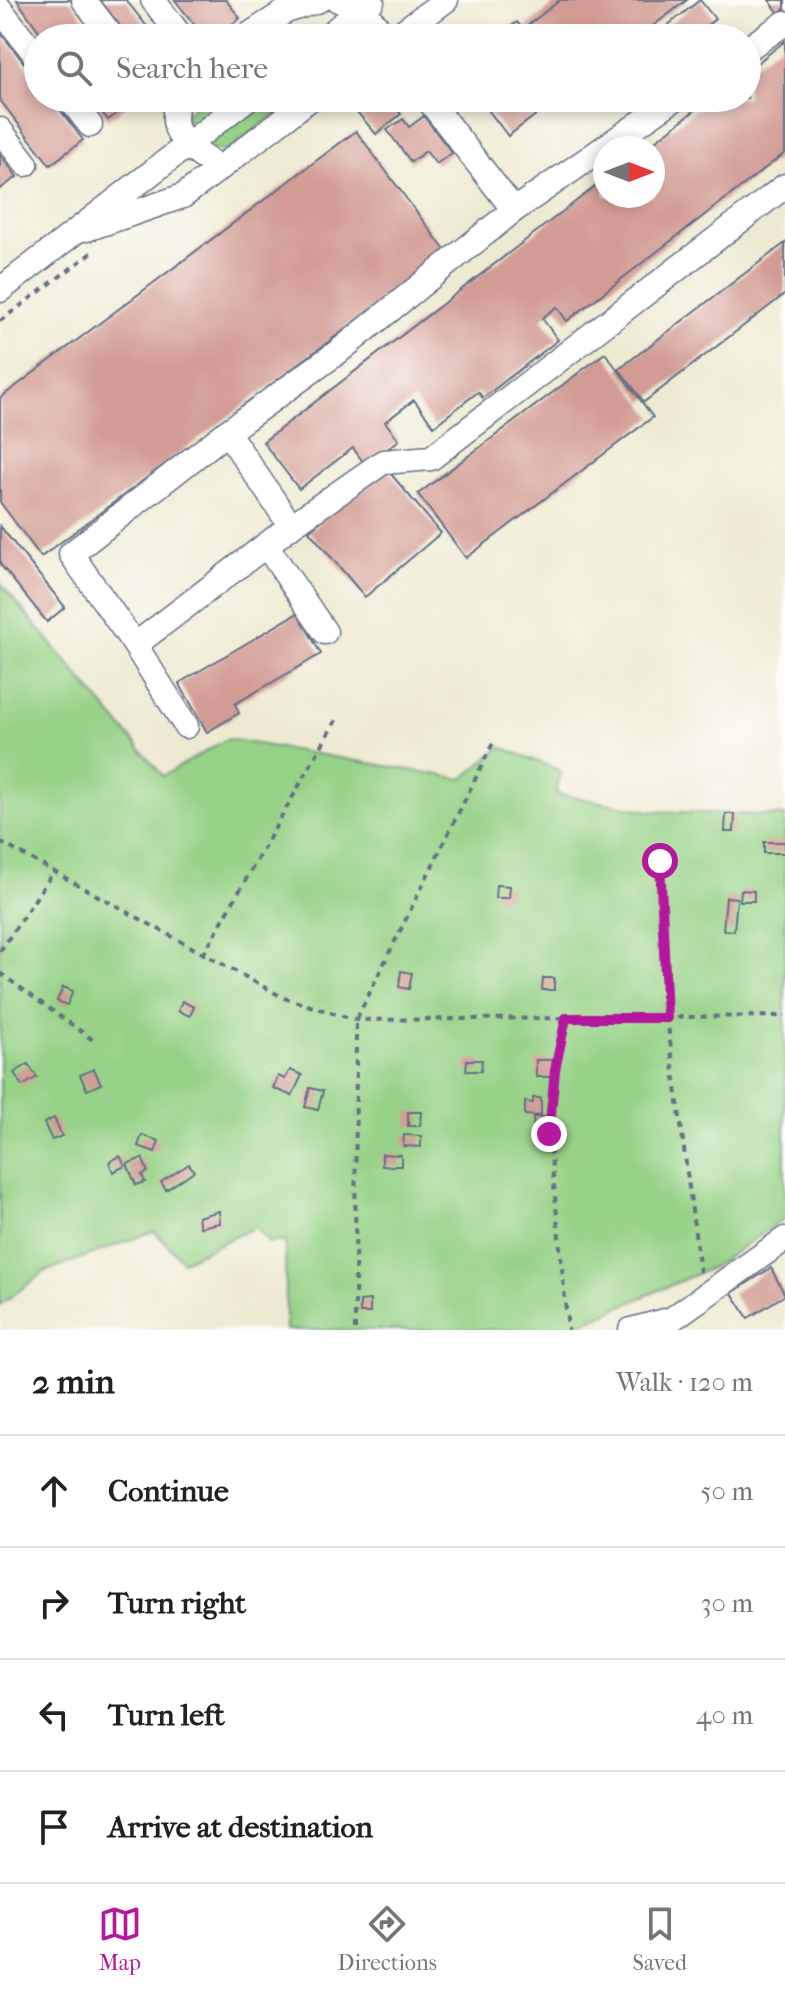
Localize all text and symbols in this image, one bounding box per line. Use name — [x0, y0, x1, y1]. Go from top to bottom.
search box — [24, 24, 761, 112]
icon: search — [52, 46, 96, 90]
text: Search here — [116, 51, 268, 86]
north arrow — [593, 136, 665, 208]
route start — [642, 843, 678, 879]
route end — [531, 1116, 567, 1152]
text: 2 min — [32, 1362, 115, 1402]
text: Walk · 120 m — [616, 1367, 753, 1398]
icon: ahead — [32, 1469, 76, 1513]
text: Continue — [108, 1474, 229, 1509]
text: 50 m — [700, 1476, 753, 1507]
icon: right — [32, 1581, 76, 1625]
text: Turn right — [108, 1586, 246, 1621]
text: 30 m — [701, 1588, 753, 1619]
icon: left — [32, 1693, 76, 1737]
text: Turn left — [108, 1698, 225, 1733]
text: 40 m — [696, 1700, 753, 1731]
icon: arrive — [32, 1805, 76, 1849]
text: Arrive at destination — [108, 1810, 373, 1845]
tab: Map — [98, 1902, 142, 1976]
tab: Directions — [338, 1902, 437, 1976]
tab: Saved — [633, 1902, 687, 1976]

